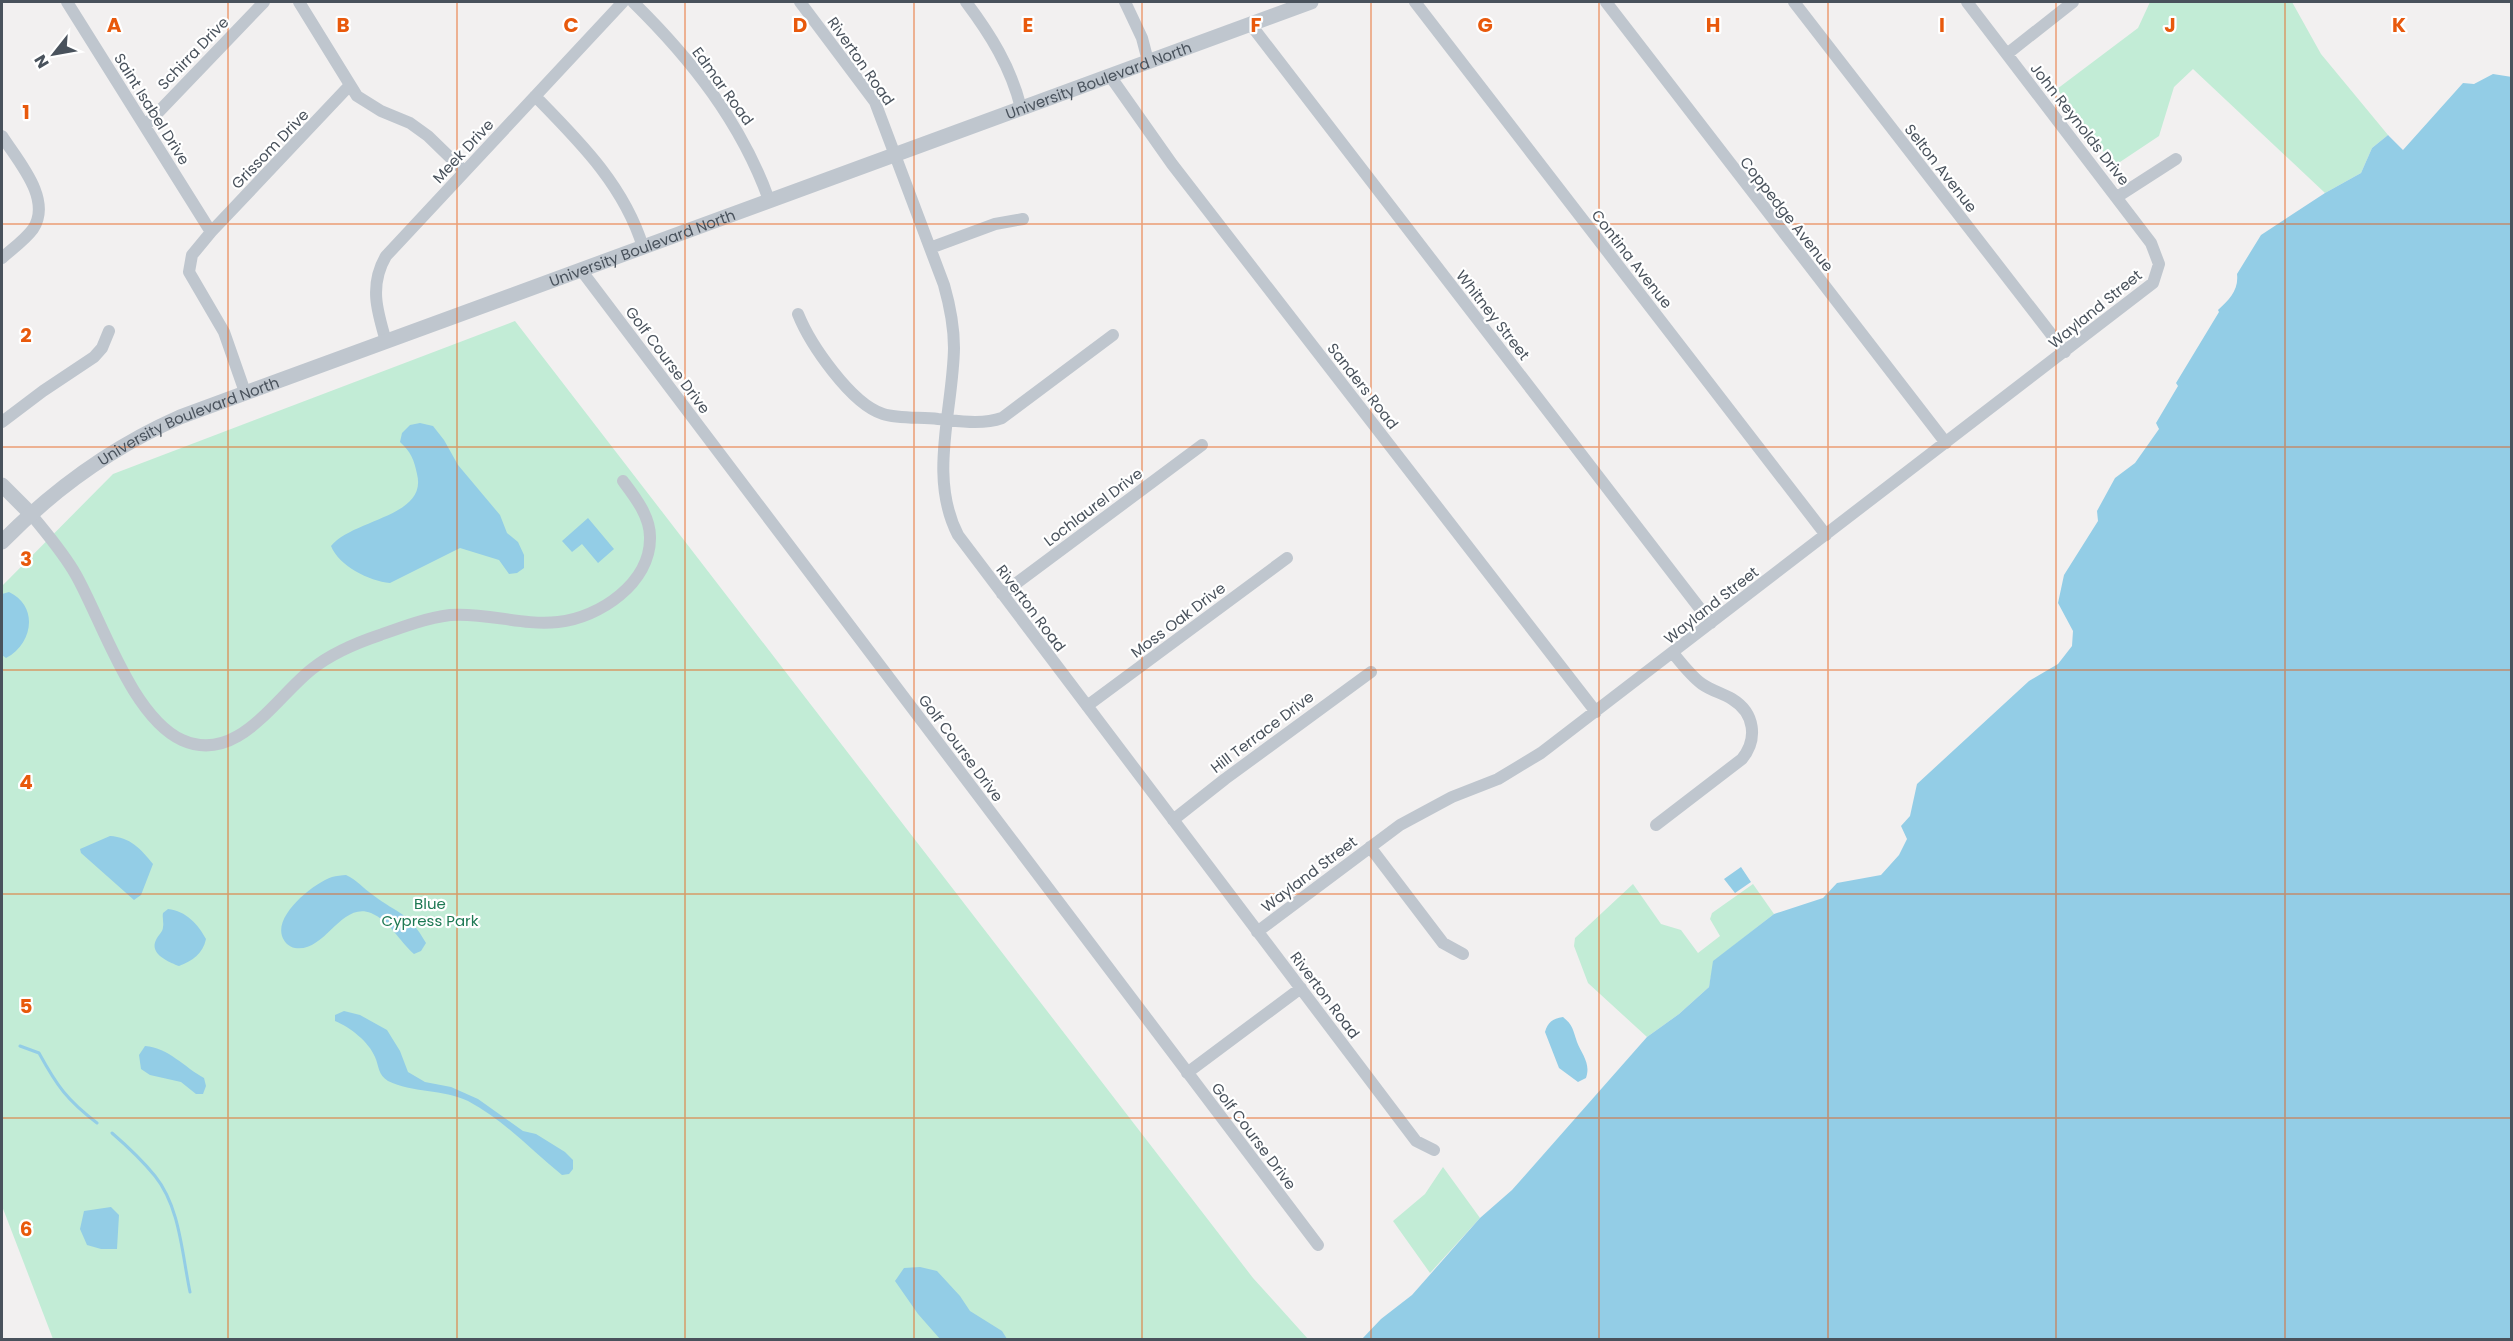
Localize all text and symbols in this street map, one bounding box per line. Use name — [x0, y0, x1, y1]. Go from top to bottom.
text: A — [107, 11, 122, 39]
text: B — [336, 11, 350, 39]
text: C — [563, 11, 579, 39]
text: D — [793, 11, 807, 39]
text: E — [1023, 11, 1033, 39]
text: F — [1251, 11, 1262, 39]
text: G — [1477, 11, 1493, 39]
text: H — [1706, 11, 1720, 39]
text: I — [1939, 11, 1945, 39]
text: J — [2164, 11, 2176, 39]
text: K — [2392, 11, 2406, 39]
street label: Schirra Drive — [153, 12, 233, 94]
street label: Riverton Road — [823, 12, 899, 110]
north arrow — [24, 24, 84, 84]
street label: University Boulevard North — [1002, 36, 1194, 124]
street label: Edmar Road — [687, 43, 759, 129]
street label: Saint Isabel Drive — [109, 49, 195, 169]
text: N — [29, 50, 55, 73]
street label: John Reynolds Drive — [2026, 58, 2134, 190]
text: 1 — [22, 98, 30, 126]
street label: Grissom Drive — [227, 105, 313, 193]
street label: Meek Drive — [428, 114, 498, 188]
street label: Selton Avenue — [1900, 119, 1982, 217]
street label: Coppedge Avenue — [1735, 152, 1839, 276]
street label: University Boulevard North — [546, 204, 738, 291]
street label: Contina Avenue — [1587, 205, 1677, 313]
street label: Wayland Street — [2044, 265, 2146, 353]
street label: Whitney Street — [1451, 266, 1535, 364]
street label: Golf Course Drive — [621, 302, 715, 418]
text: 2 — [20, 321, 32, 349]
street label: Sanders Road — [1323, 338, 1403, 434]
street label: University Boulevard North — [93, 371, 282, 470]
street label: Lochlaurel Drive — [1039, 463, 1147, 551]
text: 3 — [20, 545, 32, 573]
street label: Riverton Road — [991, 560, 1071, 656]
street label: Wayland Street — [1659, 561, 1763, 649]
street label: Moss Oak Drive — [1126, 577, 1230, 663]
street label: Hill Terrace Drive — [1206, 686, 1318, 778]
street label: Golf Course Drive — [914, 690, 1008, 806]
text: 4 — [19, 768, 33, 796]
street label: Wayland Street — [1257, 831, 1361, 917]
park label: Blue Cypress Park — [382, 893, 479, 931]
street label: Riverton Road — [1285, 947, 1365, 1043]
text: 5 — [20, 992, 33, 1020]
street label: Golf Course Drive — [1207, 1078, 1301, 1194]
text: 6 — [20, 1215, 32, 1243]

